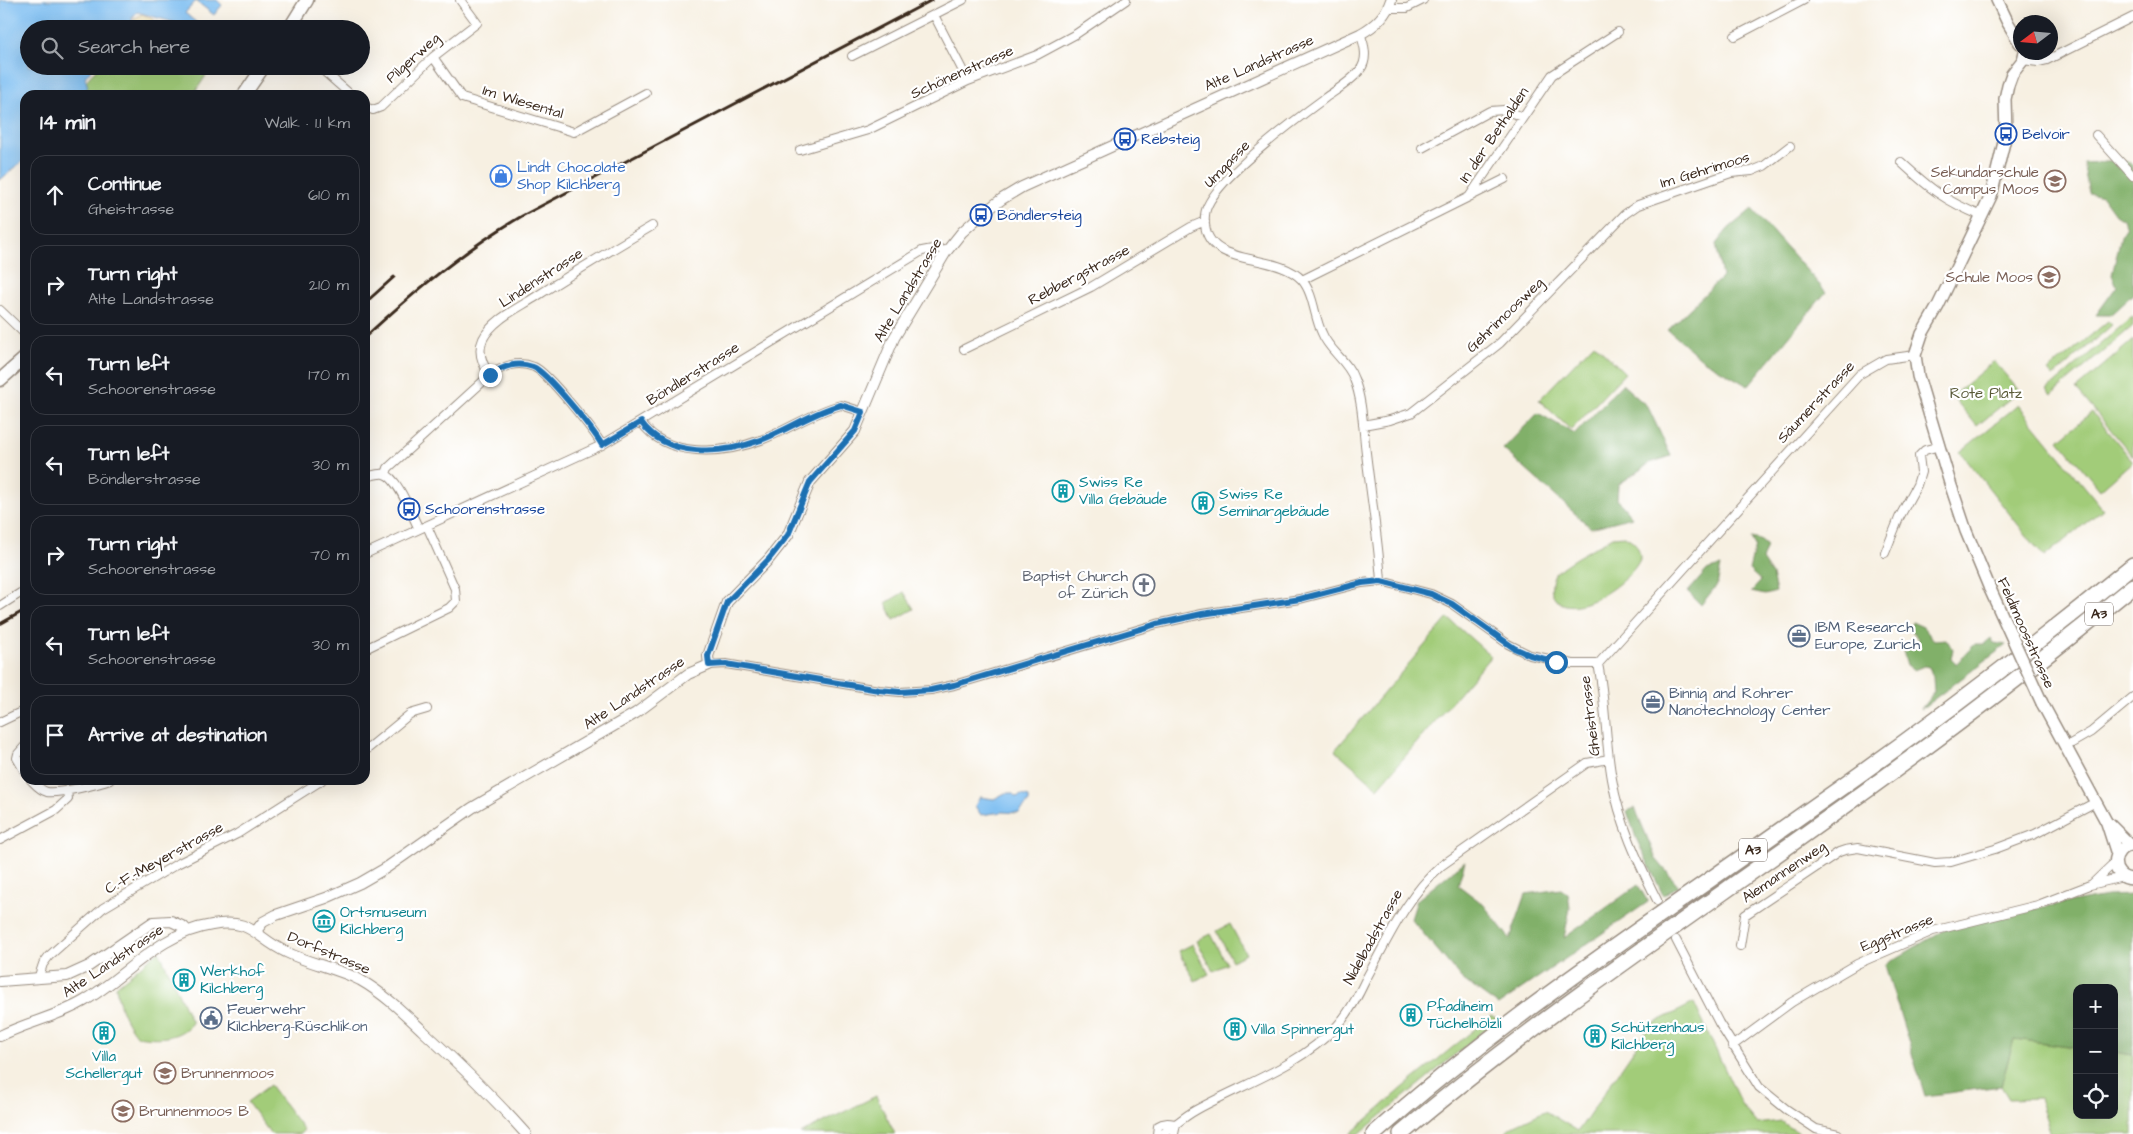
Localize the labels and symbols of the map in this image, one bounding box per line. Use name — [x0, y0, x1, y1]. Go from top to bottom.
north arrow — [2013, 15, 2058, 60]
street label: Pilgerweg — [381, 28, 446, 89]
street label: Alte Landstrasse — [1201, 29, 1317, 97]
street label: Schönenstrasse — [907, 40, 1017, 104]
street label: Im Wiesental — [480, 80, 566, 124]
street label: In der Bethalden — [1454, 83, 1534, 187]
bus stop icon: Belvoir — [1994, 122, 2018, 146]
place label: Belvoir — [2022, 124, 2070, 145]
bus stop icon: Rebsteig — [1113, 127, 1137, 151]
place label: Rebsteig — [1141, 129, 1200, 151]
street label: Umgasse — [1199, 136, 1256, 193]
street label: Im Gehrimoos — [1658, 146, 1753, 194]
place label: Lindt Chocolate Shop Kilchberg — [517, 157, 626, 196]
place label: Sekundarschule Campus Moos — [1931, 162, 2039, 200]
shop icon: Lindt Chocolate Shop Kilchberg — [489, 164, 513, 188]
school or university icon: Sekundarschule Campus Moos — [2043, 169, 2067, 193]
bus stop icon: Böndlersteig — [969, 203, 993, 227]
place label: Böndlersteig — [997, 205, 1082, 227]
street label: Alte Landstrasse — [869, 234, 947, 346]
street label: Rebbergstrasse — [1024, 239, 1134, 312]
street label: Lindenstrasse — [495, 243, 587, 313]
school or university icon: Schule Moos — [2037, 265, 2061, 289]
place label: Schule Moos — [1946, 267, 2033, 288]
street label: Gehrimoosweg — [1462, 272, 1549, 358]
street label: Böndlerstrasse — [643, 337, 743, 411]
street label: Säumerstrasse — [1772, 356, 1860, 448]
route end — [479, 364, 502, 387]
park label: Rote Platz — [1950, 383, 2023, 404]
place label: Swiss Re Villa Gebäude — [1079, 472, 1167, 510]
building icon: Swiss Re Villa Gebäude — [1051, 479, 1075, 503]
place label: Swiss Re Seminargebäude — [1219, 484, 1329, 523]
building icon: Swiss Re Seminargebäude — [1191, 491, 1215, 515]
bus stop icon: Schoorenstrasse — [397, 497, 421, 521]
place label: Schoorenstrasse — [425, 499, 545, 520]
place label: Baptist Church of Zürich — [1023, 566, 1129, 604]
church icon: Baptist Church of Zürich — [1132, 573, 1156, 597]
street label: Feldimoosstrasse — [1992, 574, 2060, 692]
road number: A3 — [2085, 602, 2113, 626]
place label: IBM Research Europe, Zurich — [1815, 617, 1921, 655]
office icon: IBM Research Europe, Zurich — [1787, 624, 1811, 648]
street label: Alte Landstrasse — [579, 651, 689, 735]
route start — [1545, 651, 1568, 674]
street label: Gheistrasse — [1575, 675, 1605, 757]
place label: Binnig and Rohrer Nanotechnology Center — [1669, 683, 1830, 722]
office icon: Binnig and Rohrer Nanotechnology Center — [1641, 690, 1665, 714]
street label: C.-F.-Meyerstrasse — [101, 817, 227, 900]
street label: Alemannenweg — [1738, 836, 1831, 909]
road number: A3 — [1739, 838, 1767, 862]
street label: Nidelbadstrasse — [1338, 885, 1408, 989]
place label: Ortsmuseum Kilchberg — [340, 902, 426, 941]
museum icon: Ortsmuseum Kilchberg — [312, 909, 336, 933]
street label: Eggstrasse — [1857, 909, 1937, 958]
street label: Alte Landstrasse — [58, 919, 168, 1003]
street label: Dorfstrasse — [284, 926, 374, 980]
place label: Werkhof Kilchberg — [200, 961, 265, 1000]
building icon: Werkhof Kilchberg — [172, 968, 196, 992]
place label: Pfadiheim Tüchelhölzli — [1427, 996, 1502, 1034]
place label: Feuerwehr Kilchberg-Rüschlikon — [227, 999, 368, 1038]
building icon: Pfadiheim Tüchelhölzli — [1399, 1003, 1423, 1027]
public building icon: Feuerwehr Kilchberg-Rüschlikon — [199, 1006, 223, 1030]
building icon: Villa Spinnergut — [1223, 1017, 1247, 1041]
place label: Schützenhaus Kilchberg — [1611, 1017, 1705, 1056]
place label: Villa Spinnergut — [1251, 1019, 1354, 1041]
building icon: Villa Schellergut — [92, 1021, 116, 1045]
building icon: Schützenhaus Kilchberg — [1583, 1024, 1607, 1048]
place label: Villa Schellergut — [65, 1046, 143, 1085]
school or university icon: Brunnenmoos — [153, 1061, 177, 1085]
place label: Brunnenmoos — [181, 1063, 275, 1084]
school or university icon: Brunnenmoos B — [111, 1099, 135, 1123]
place label: Brunnenmoos B — [139, 1101, 249, 1122]

